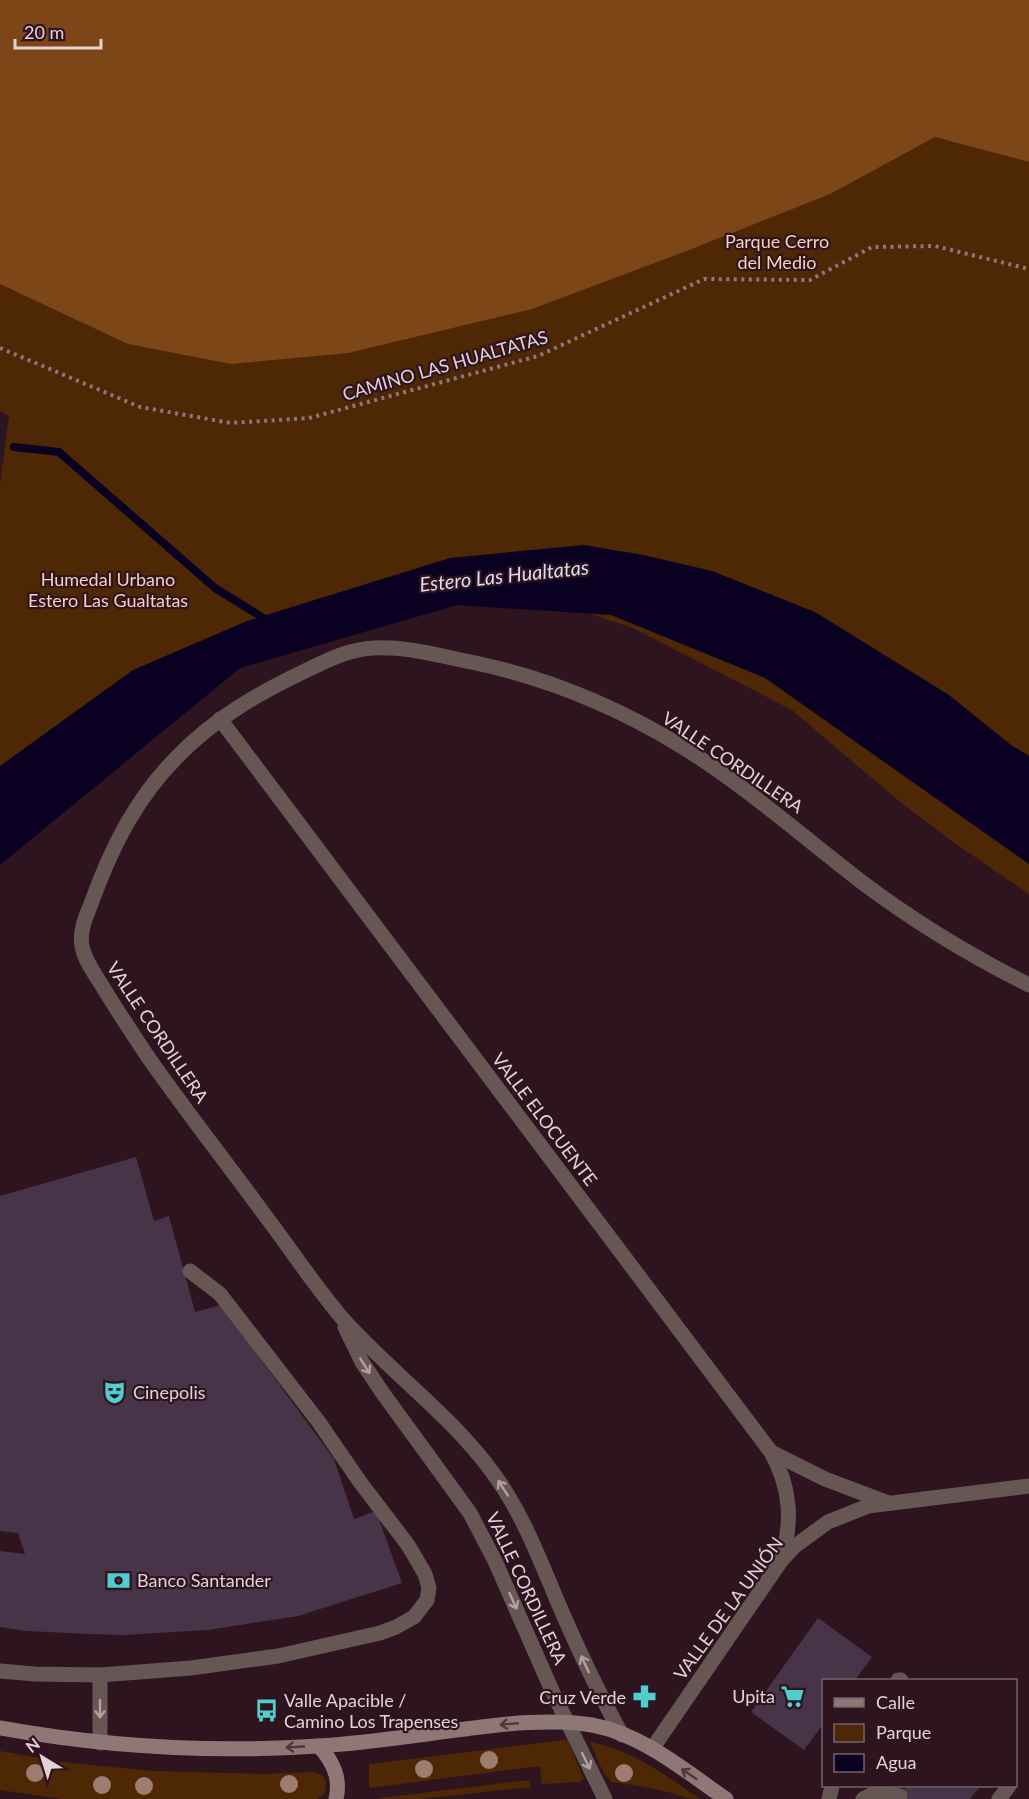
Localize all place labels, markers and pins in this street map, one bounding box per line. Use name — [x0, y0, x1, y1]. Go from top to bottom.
theatre icon: Cinepolis — [102, 1379, 128, 1405]
place label: Cinepolis — [133, 1381, 206, 1403]
bank icon: Banco Santander — [106, 1567, 132, 1593]
place label: Banco Santander — [137, 1569, 271, 1591]
supermarket icon: Upita — [780, 1683, 806, 1709]
pharmacy icon: Cruz Verde — [631, 1684, 657, 1710]
place label: Upita — [732, 1685, 775, 1707]
place label: Cruz Verde — [539, 1686, 626, 1708]
place label: Valle Apacible / Camino Los Trapenses — [284, 1689, 459, 1732]
bus stop icon: Valle Apacible / Camino Los Trapenses — [253, 1697, 279, 1723]

